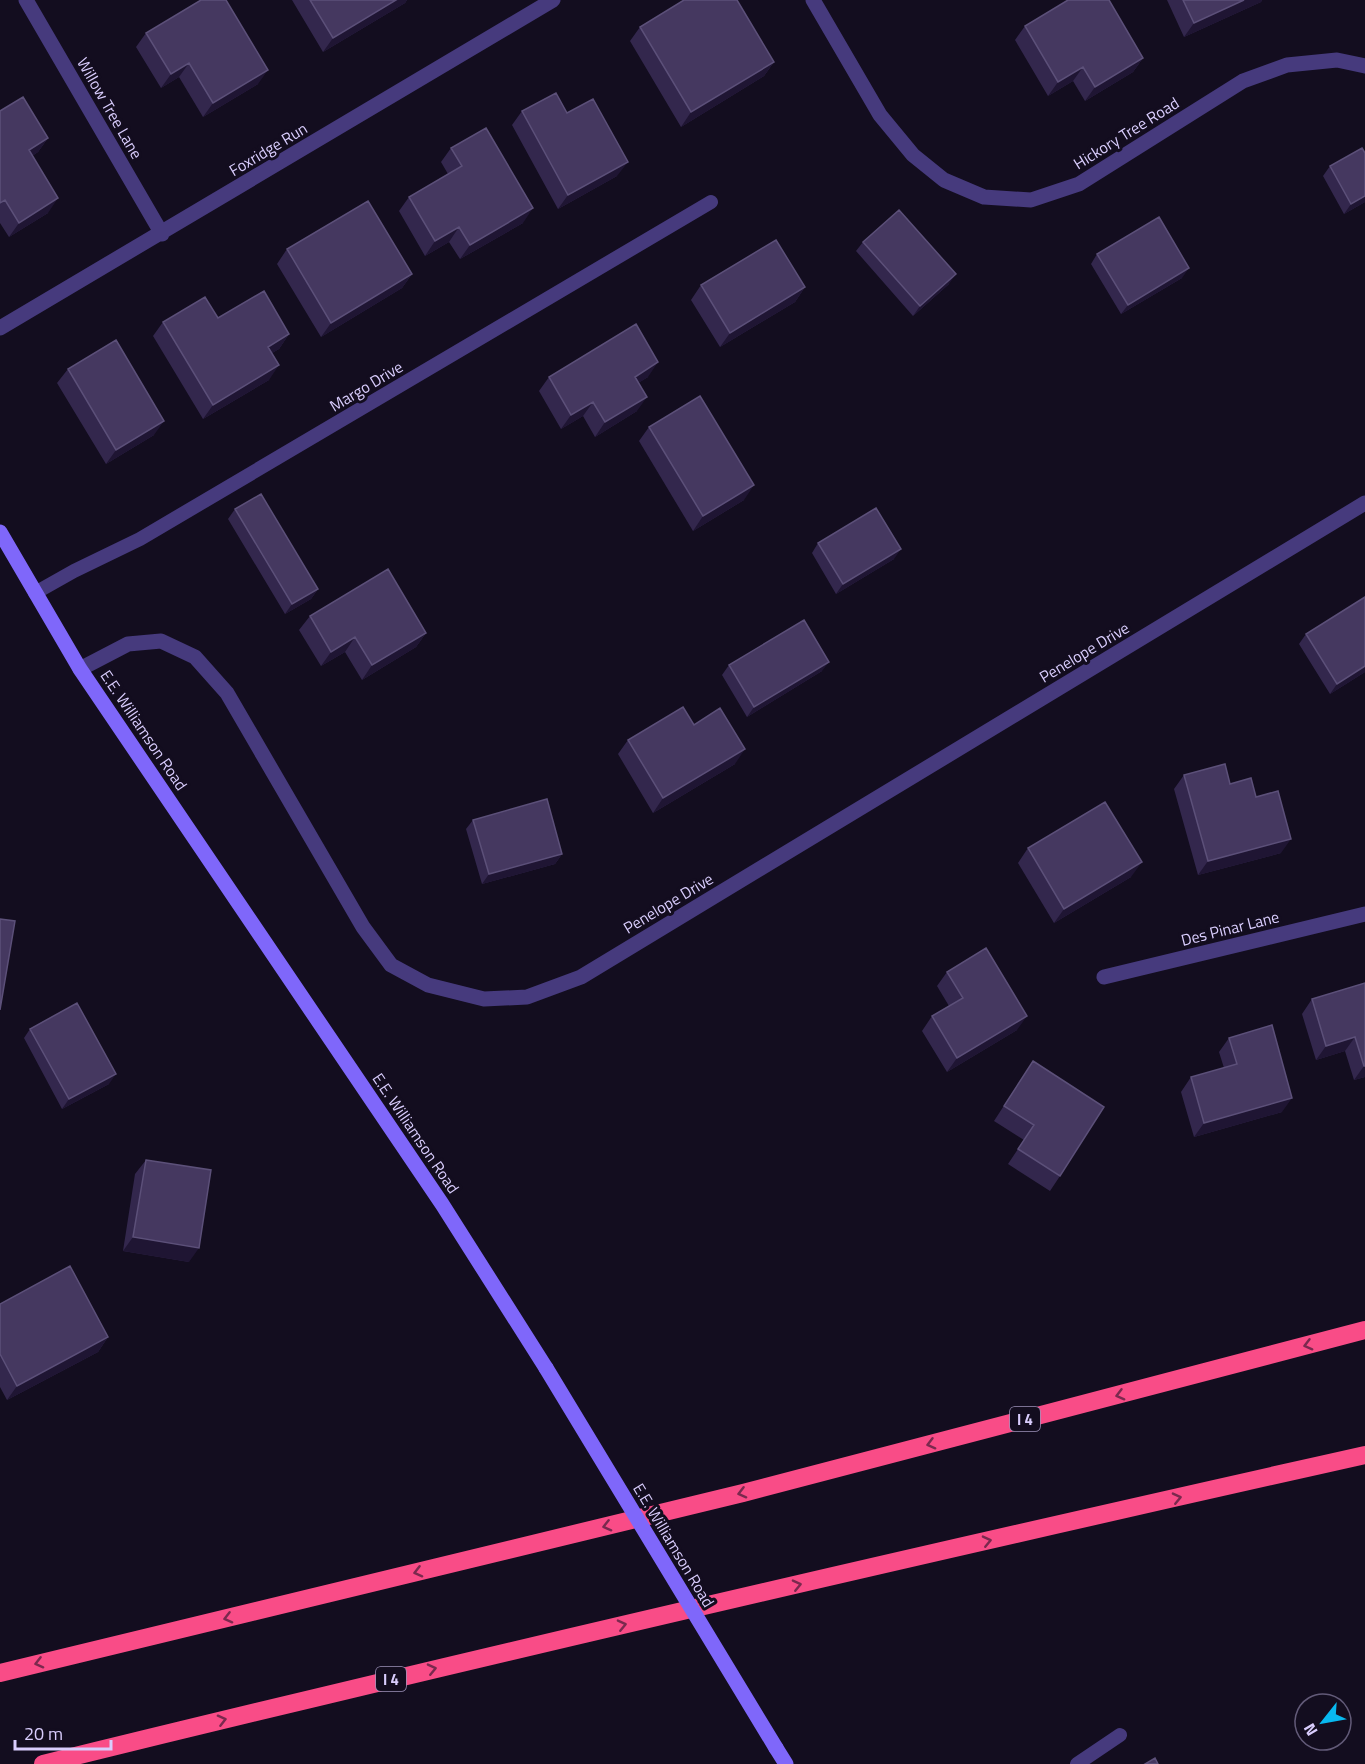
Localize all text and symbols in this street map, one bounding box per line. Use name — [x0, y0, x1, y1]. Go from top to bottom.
street label: Willow Tree Lane — [71, 53, 149, 163]
street label: Hickory Tree Road — [1068, 91, 1184, 175]
street label: Foxridge Run — [224, 116, 312, 182]
street label: Margo Drive — [325, 355, 407, 417]
street label: Penelope Drive — [1034, 616, 1134, 688]
street label: E.E. Williamson Road — [95, 665, 193, 795]
street label: Penelope Drive — [618, 867, 718, 939]
street label: Des Pinar Lane — [1178, 904, 1282, 952]
street label: E.E. Williamson Road — [367, 1068, 465, 1198]
one-way arrow — [1304, 1338, 1314, 1351]
one-way arrow — [1115, 1387, 1125, 1400]
road number: I 4 — [1010, 1407, 1040, 1431]
one-way arrow — [926, 1437, 937, 1449]
street label: E.E. Williamson Road — [627, 1478, 721, 1612]
one-way arrow — [738, 1486, 748, 1499]
one-way arrow — [1171, 1492, 1181, 1505]
one-way arrow — [603, 1518, 613, 1531]
one-way arrow — [981, 1535, 991, 1548]
one-way arrow — [413, 1564, 423, 1577]
one-way arrow — [791, 1579, 801, 1592]
one-way arrow — [224, 1610, 234, 1623]
one-way arrow — [617, 1620, 627, 1633]
one-way arrow — [34, 1656, 44, 1669]
one-way arrow — [427, 1664, 437, 1677]
road number: I 4 — [376, 1667, 406, 1691]
north arrow — [1293, 1692, 1353, 1752]
scale bar — [15, 1713, 111, 1751]
one-way arrow — [217, 1714, 227, 1727]
text: N — [1297, 1719, 1323, 1741]
text: 20 m — [24, 1720, 63, 1747]

